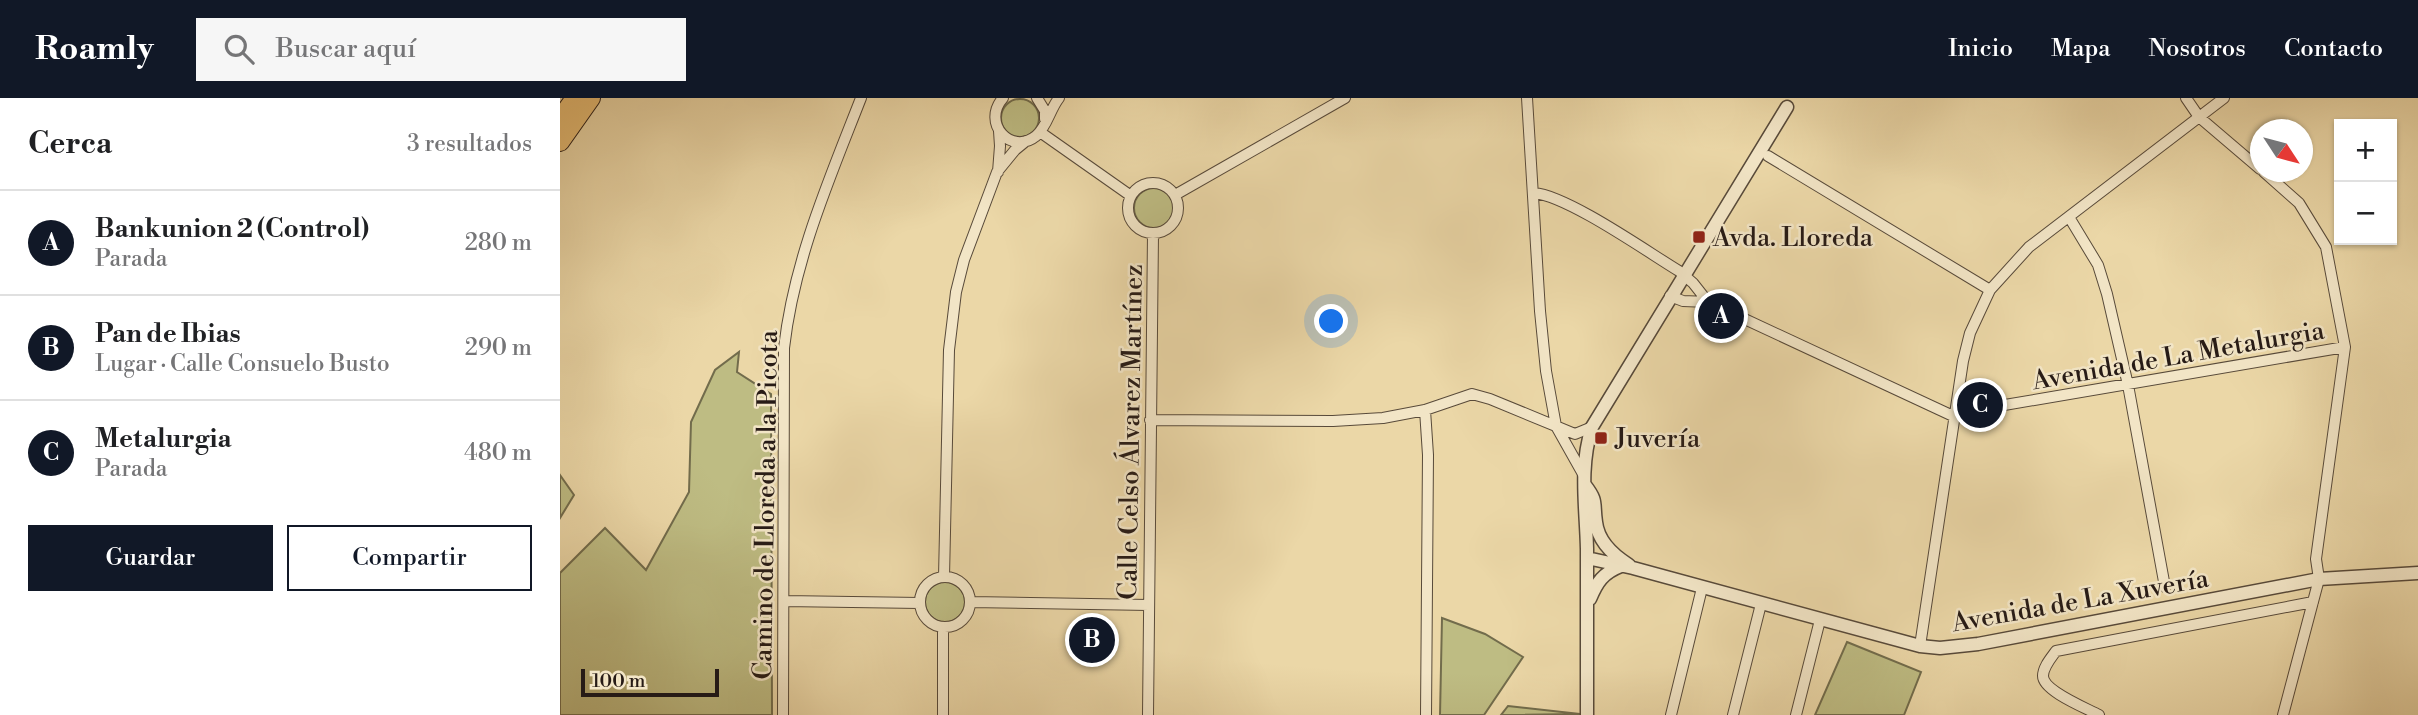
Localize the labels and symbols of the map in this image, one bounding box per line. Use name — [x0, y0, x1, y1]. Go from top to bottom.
north arrow — [2250, 119, 2313, 182]
place label: Avda. Lloreda — [1712, 222, 1874, 254]
marker: Avda. Lloreda — [1691, 229, 1707, 245]
street label: Calle Celso Álvarez Martínez — [1110, 264, 1150, 600]
pin: A — [1698, 290, 1744, 342]
your location — [1314, 304, 1348, 338]
street label: Avenida de La Metalurgia — [2029, 314, 2328, 398]
street label: Camino de Lloreda a la Picota — [747, 329, 785, 680]
pin: C — [1957, 379, 2003, 431]
place label: Juvería — [1614, 423, 1701, 455]
marker: Juvería — [1593, 430, 1609, 446]
street label: Avenida de La Xuvería — [1948, 563, 2212, 639]
pin: B — [1069, 614, 1115, 666]
scale bar — [581, 666, 719, 698]

